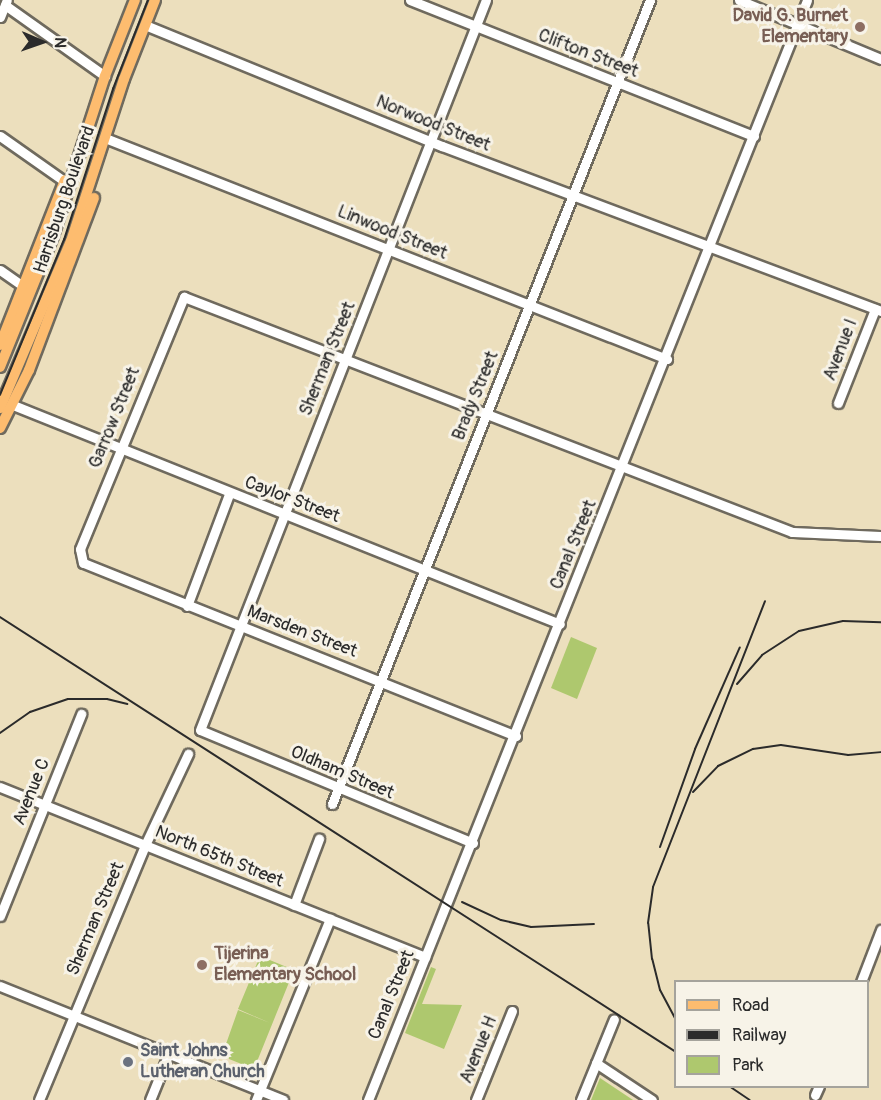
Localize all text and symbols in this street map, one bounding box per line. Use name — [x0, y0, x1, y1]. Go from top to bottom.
place label: David G. Burnet Elementary — [733, 6, 848, 48]
north arrow — [12, 12, 72, 72]
marker: David G. Burnet Elementary — [853, 20, 867, 34]
street label: Clifton Street — [535, 25, 641, 83]
text: N — [50, 37, 70, 48]
street label: Norwood Street — [373, 91, 493, 157]
street label: Harrisburg Boulevard — [30, 123, 100, 277]
street label: Linwood Street — [334, 201, 450, 265]
street label: Sherman Street — [295, 299, 361, 419]
street label: Avenue I — [819, 316, 863, 384]
street label: Brady Street — [448, 348, 504, 444]
street label: Garrow Street — [85, 364, 145, 472]
street label: Caylor Street — [241, 472, 343, 528]
street label: Canal Street — [546, 497, 602, 593]
street label: Marsden Street — [244, 601, 360, 663]
street label: Oldham Street — [287, 742, 397, 804]
street label: Avenue C — [9, 755, 55, 829]
street label: North 65th Street — [152, 821, 286, 893]
street label: Sherman Street — [62, 859, 130, 979]
place label: Tijerina Elementary School — [214, 944, 356, 986]
street label: Canal Street — [364, 947, 420, 1043]
marker: Tijerina Elementary School — [195, 958, 209, 972]
legend — [674, 980, 869, 1088]
text: Road — [732, 994, 769, 1017]
street label: Avenue H — [456, 1013, 502, 1087]
text: Railway — [732, 1024, 787, 1047]
place label: Saint Johns Lutheran Church — [140, 1041, 265, 1084]
text: Park — [732, 1054, 764, 1077]
marker: Saint Johns Lutheran Church — [121, 1055, 135, 1069]

